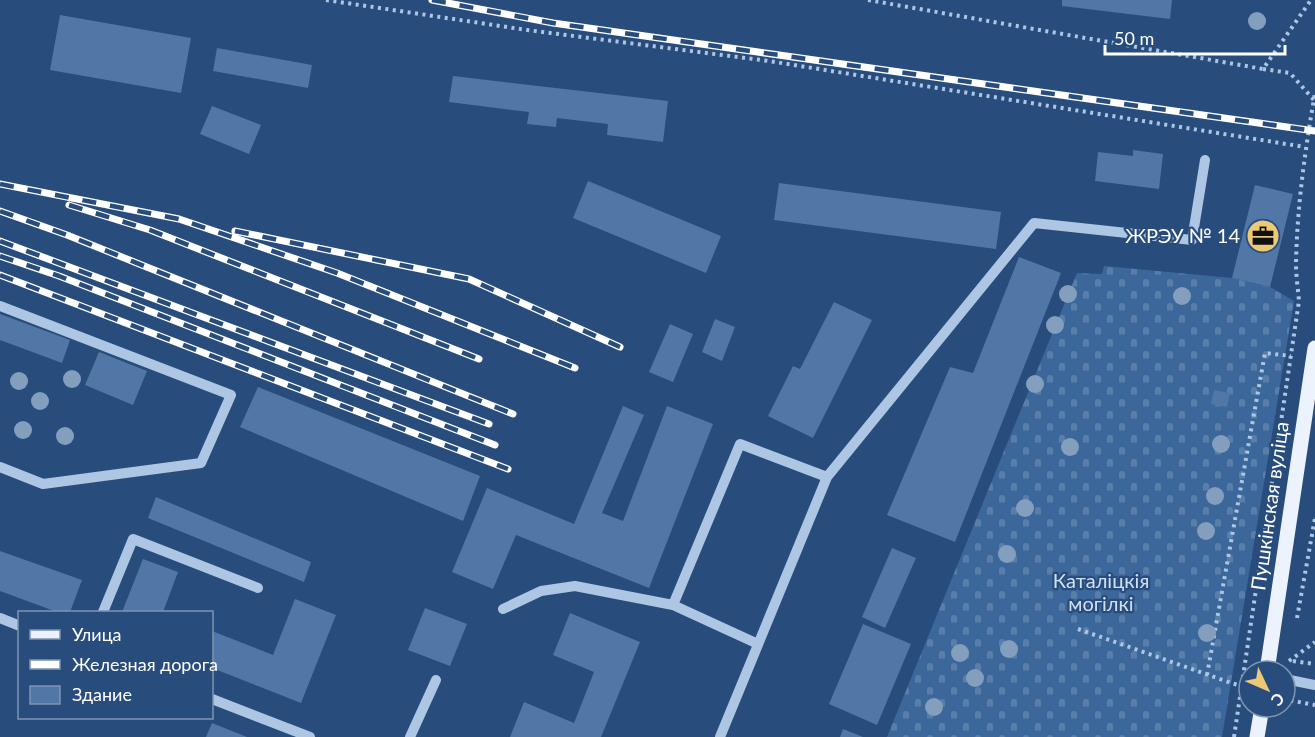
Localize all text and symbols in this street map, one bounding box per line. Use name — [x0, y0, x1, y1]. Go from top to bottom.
scale bar — [1105, 18, 1285, 56]
text: 50 m — [1114, 27, 1154, 49]
office icon: ЖРЭУ № 14 — [1245, 218, 1281, 254]
place label: ЖРЭУ № 14 — [1125, 223, 1240, 247]
street label: Пушкінская вуліца — [1245, 420, 1293, 592]
park label: Каталіцкія могілкі — [1053, 568, 1149, 615]
legend — [18, 611, 213, 719]
text: Улица — [72, 623, 122, 645]
text: Железная дорога — [72, 653, 218, 675]
north arrow — [1237, 659, 1297, 719]
text: Здание — [72, 683, 132, 705]
text: С — [1267, 689, 1289, 710]

